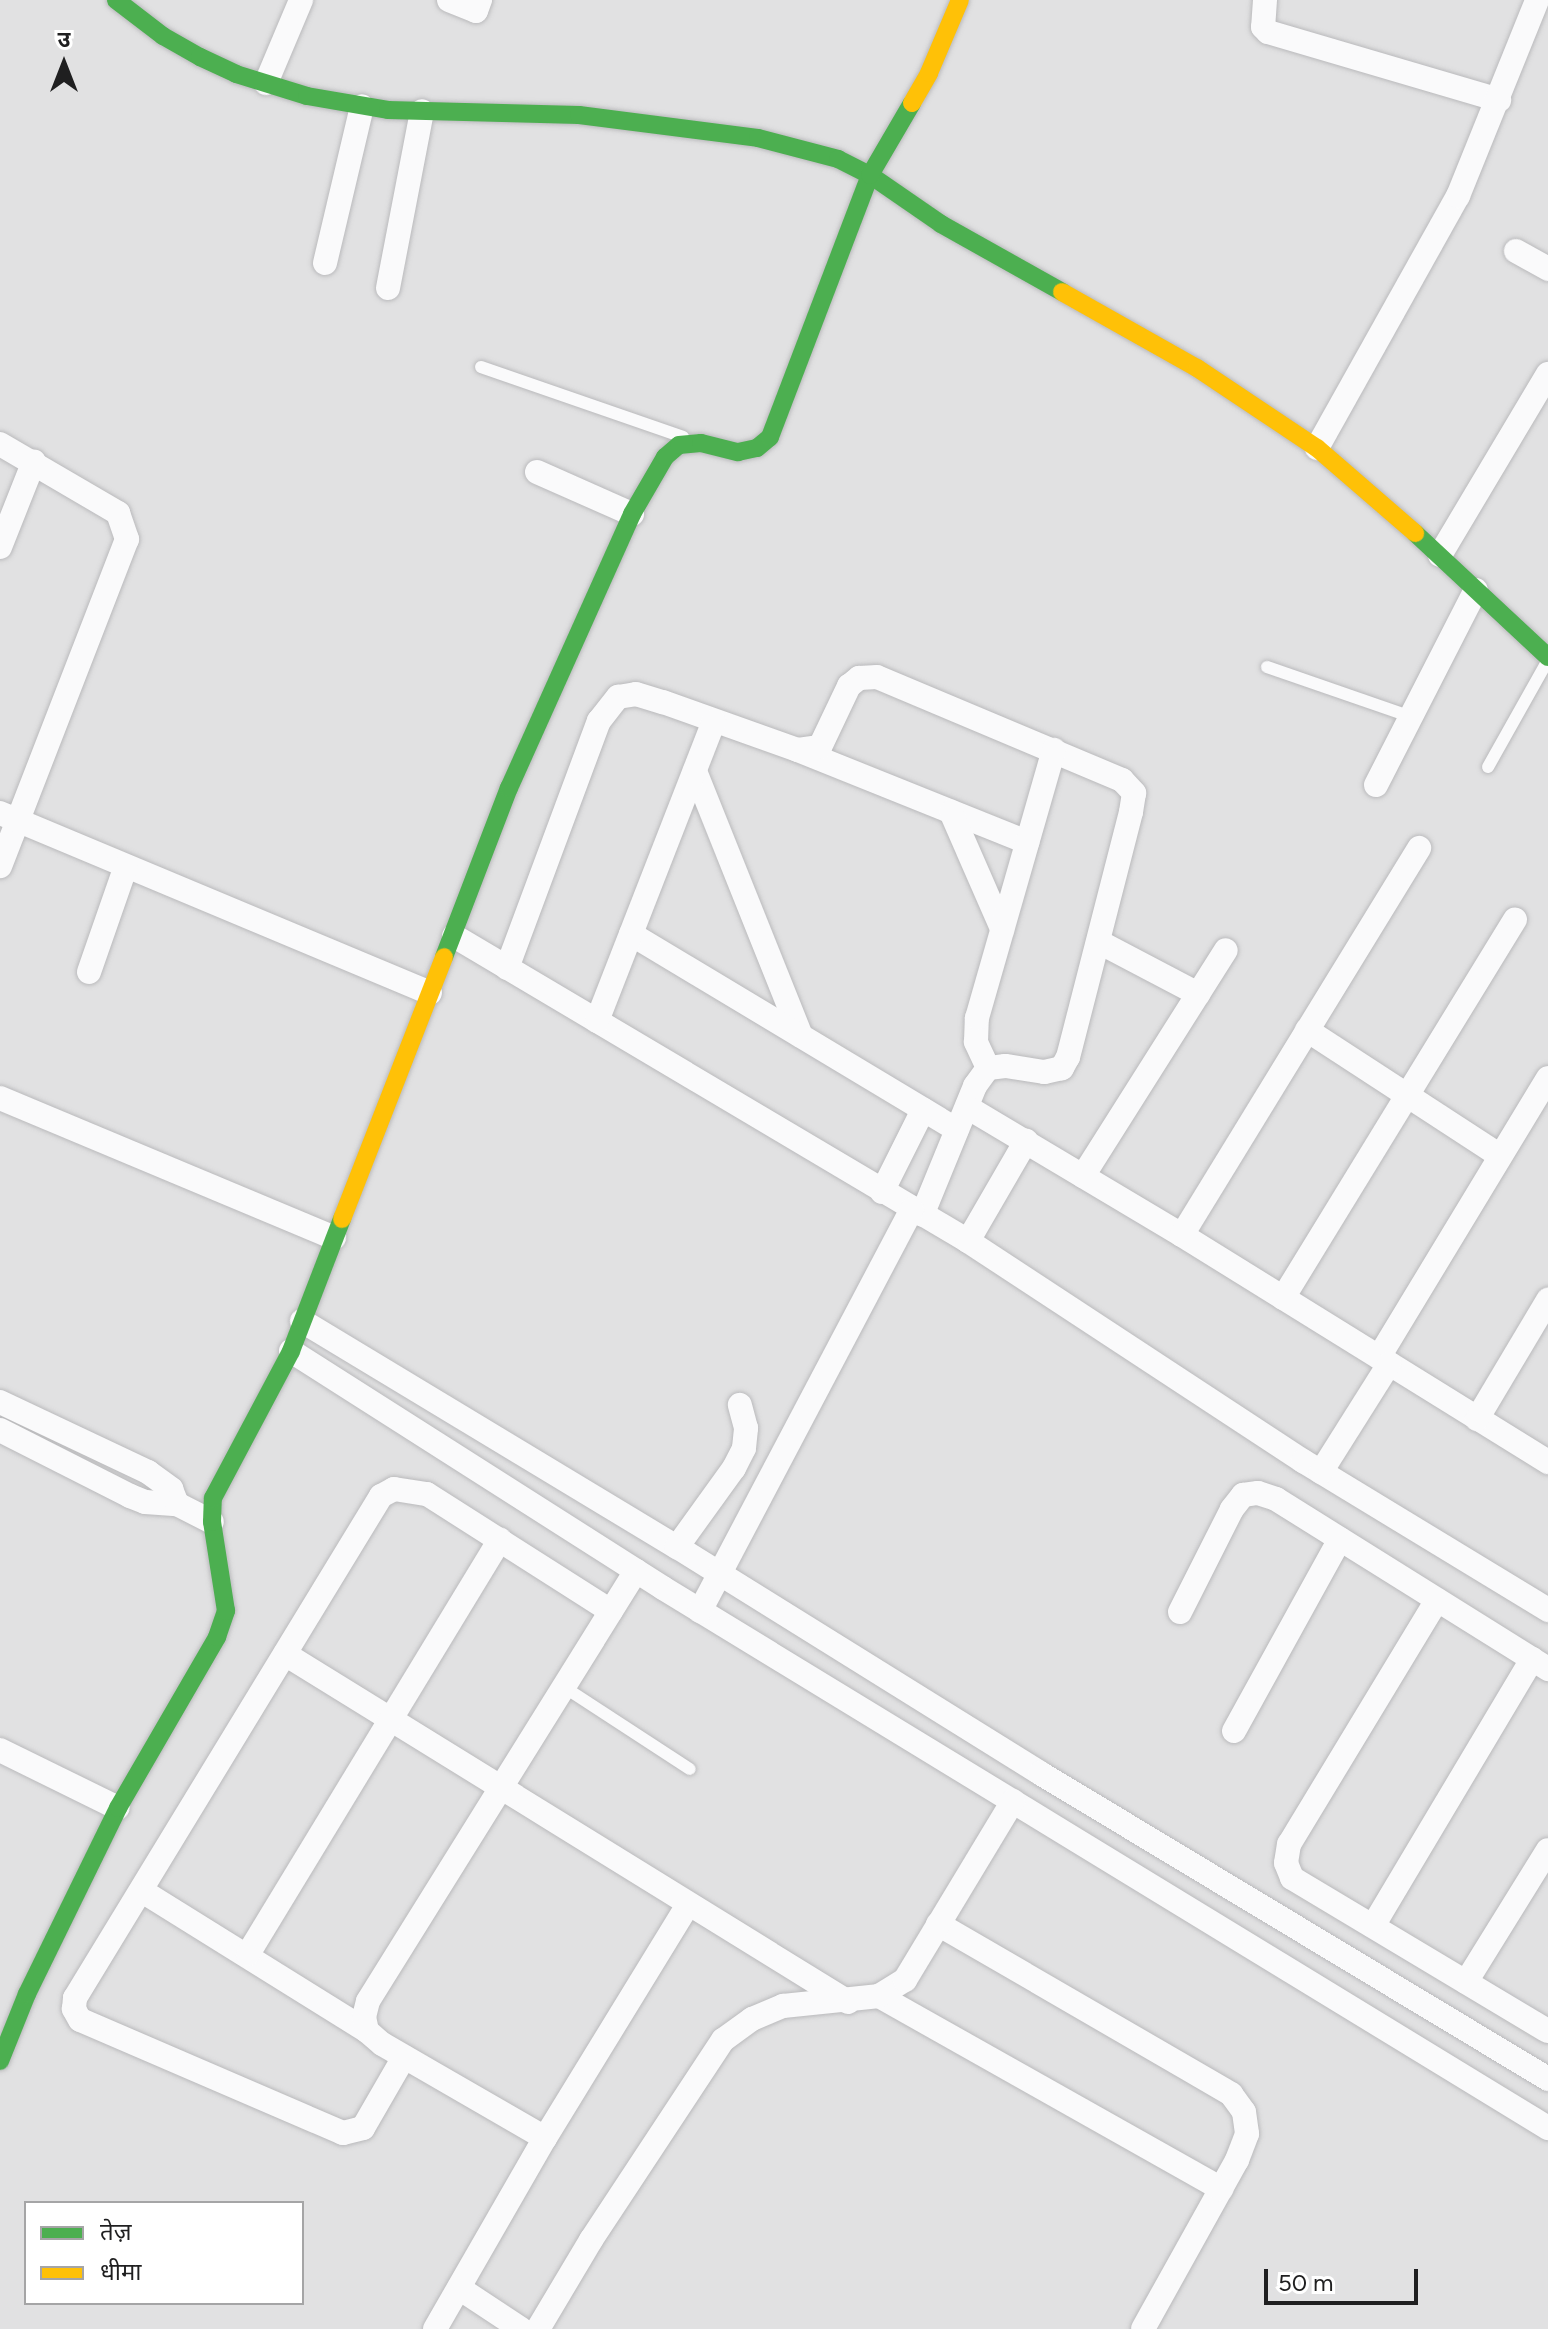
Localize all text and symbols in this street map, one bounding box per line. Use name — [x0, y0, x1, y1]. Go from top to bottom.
north arrow — [24, 24, 104, 104]
text: उ — [58, 26, 70, 53]
legend — [24, 2201, 304, 2305]
text: तेज़ — [100, 2217, 132, 2246]
scale bar — [1268, 2253, 1422, 2303]
text: धीमा — [100, 2257, 142, 2286]
text: 50 m — [1278, 2268, 1334, 2297]

